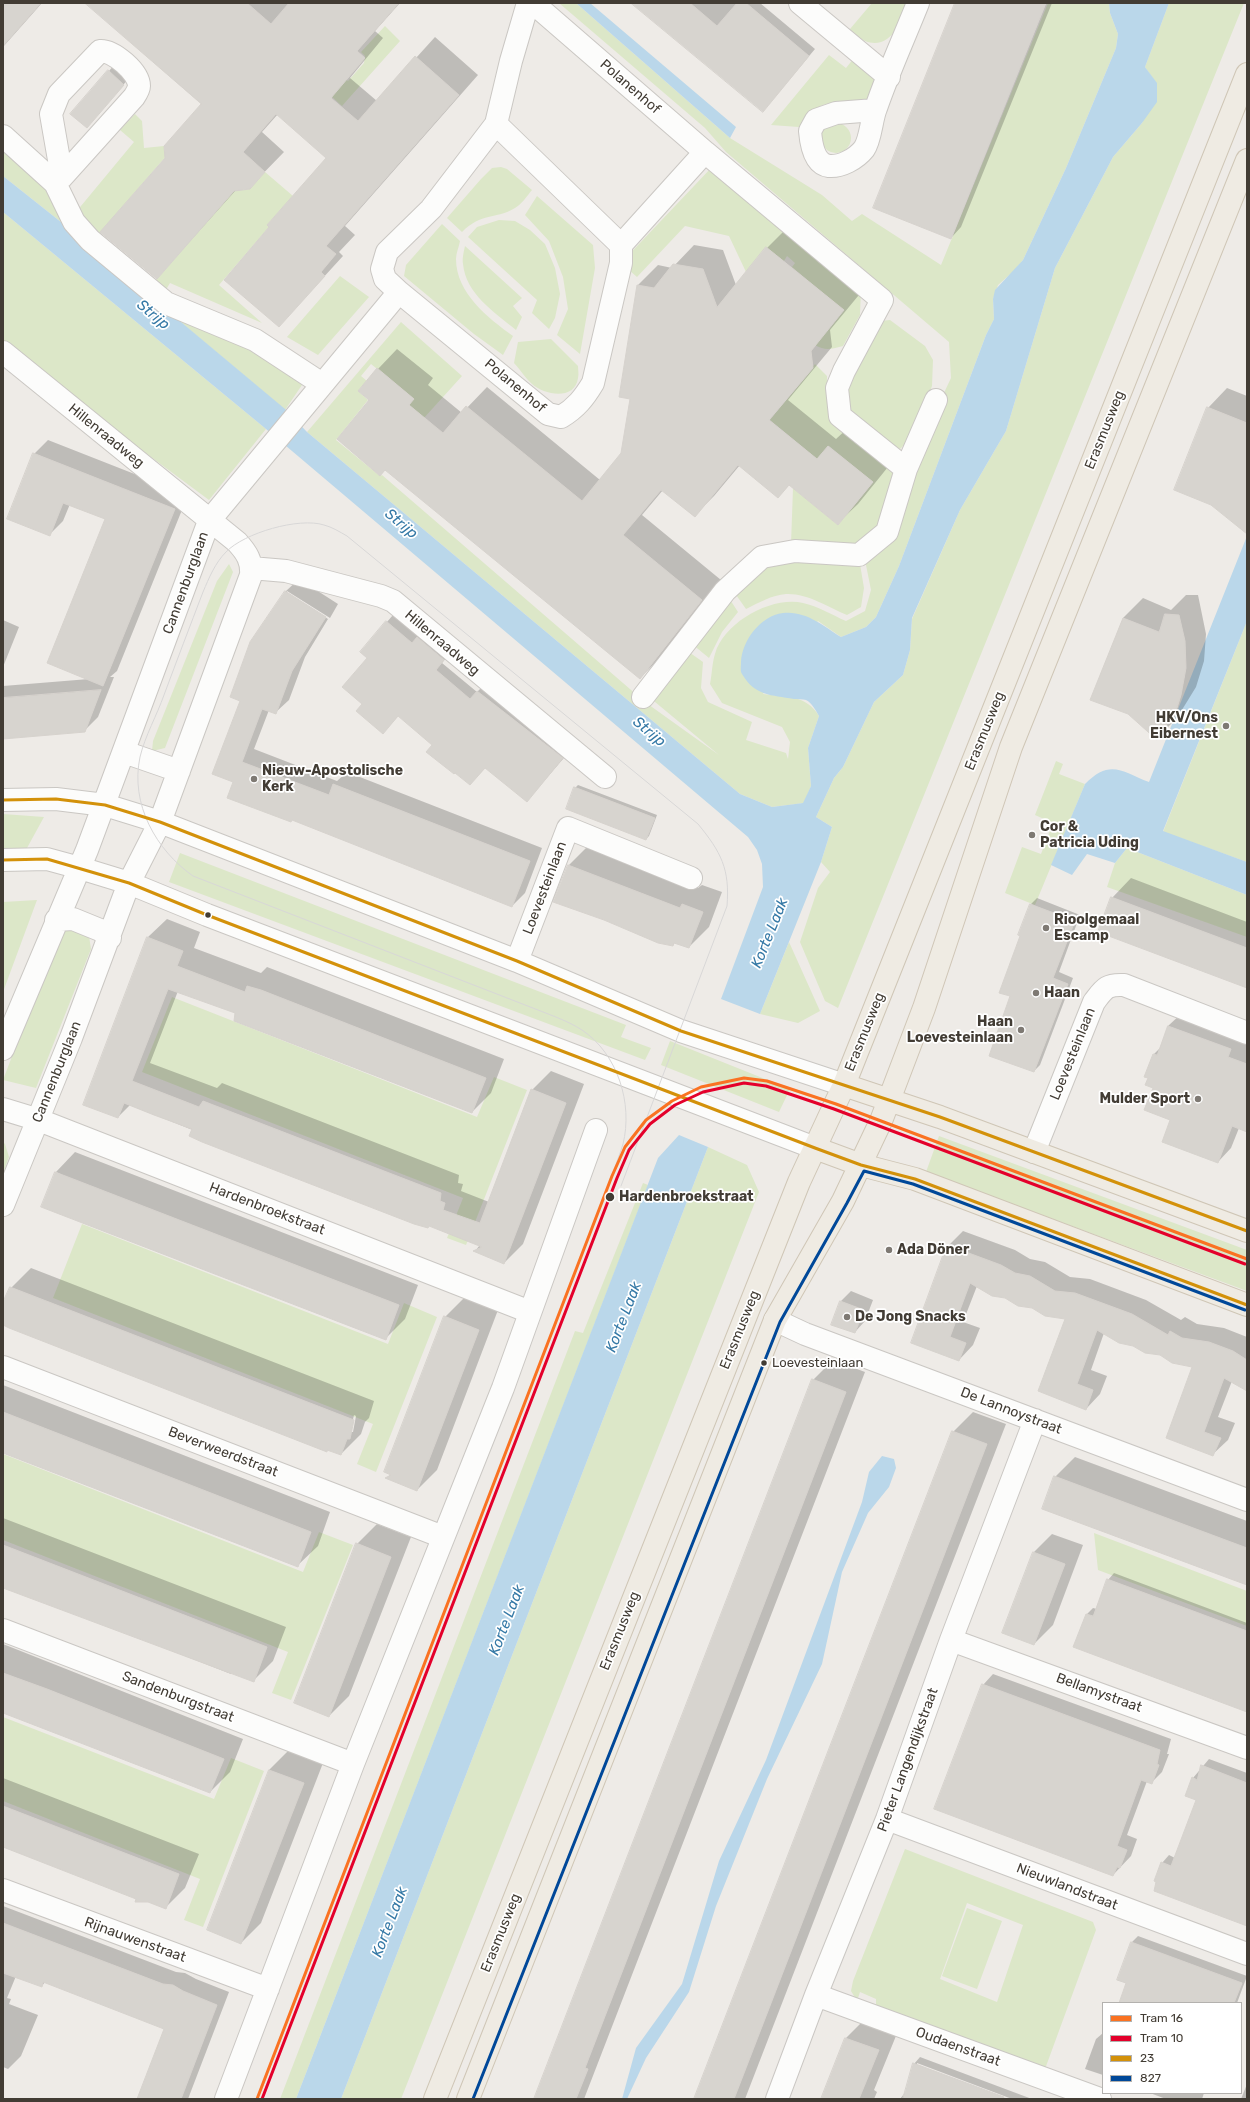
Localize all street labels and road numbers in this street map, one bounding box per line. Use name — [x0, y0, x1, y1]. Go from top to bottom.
street label: Polanenhof — [596, 56, 664, 118]
street label: Polanenhof — [481, 356, 549, 416]
street label: Erasmusweg — [1082, 388, 1128, 472]
street label: Hillenraadweg — [65, 400, 147, 472]
street label: Cannenburglaan — [160, 529, 212, 637]
street label: Hillenraadweg — [401, 607, 483, 679]
street label: Erasmusweg — [962, 689, 1008, 773]
street label: Loevesteinlaan — [520, 839, 570, 937]
street label: Erasmusweg — [842, 990, 888, 1074]
street label: Loevesteinlaan — [1047, 1005, 1099, 1103]
street label: Cannenburglaan — [29, 1019, 85, 1125]
street label: Hardenbroekstraat — [207, 1179, 327, 1239]
street label: Erasmusweg — [717, 1288, 763, 1372]
street label: De Lannoystraat — [958, 1384, 1064, 1438]
street label: Beverweerdstraat — [166, 1423, 280, 1481]
street label: Erasmusweg — [597, 1589, 643, 1673]
street label: Sandenburgstraat — [120, 1668, 236, 1726]
street label: Bellamystraat — [1054, 1670, 1144, 1716]
street label: Pieter Langendijkstraat — [874, 1686, 942, 1834]
street label: Nieuwlandstraat — [1014, 1860, 1120, 1914]
street label: Erasmusweg — [478, 1891, 524, 1975]
street label: Rijnauwenstraat — [82, 1914, 188, 1966]
street label: Oudaenstraat — [913, 2024, 1003, 2070]

